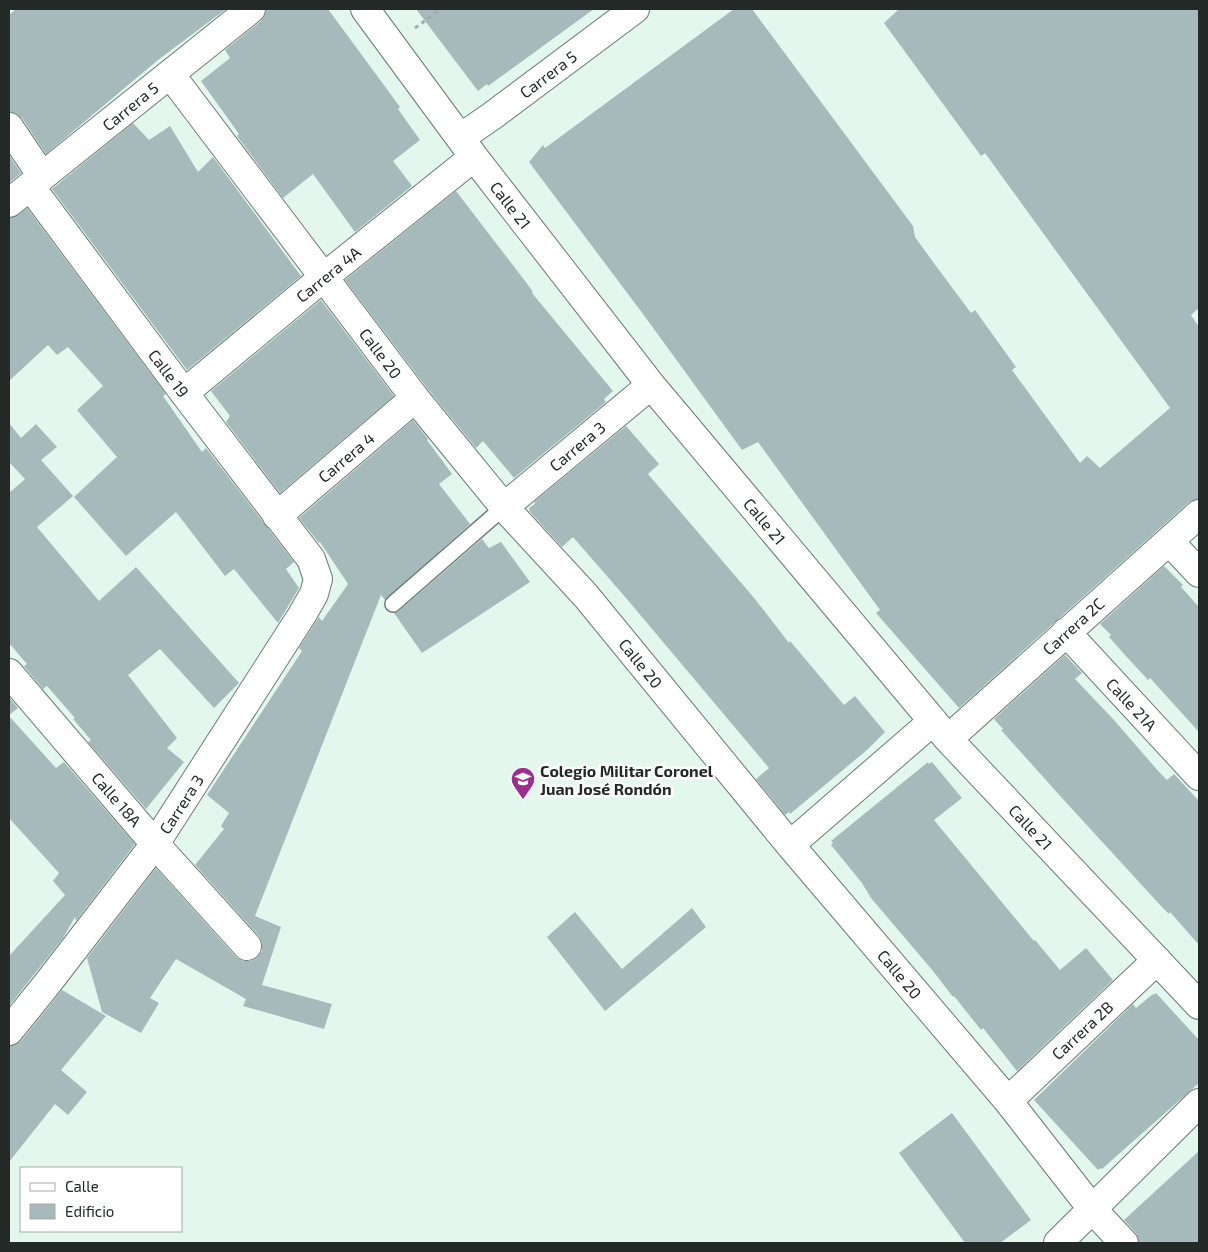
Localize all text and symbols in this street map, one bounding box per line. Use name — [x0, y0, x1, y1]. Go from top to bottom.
street label: Carrera 5 — [516, 46, 580, 102]
street label: Carrera 5 — [98, 78, 162, 134]
street label: Calle 21 — [487, 178, 535, 232]
street label: Carrera 4A — [292, 242, 364, 306]
street label: Calle 20 — [356, 324, 406, 382]
street label: Calle 19 — [145, 345, 193, 401]
street label: Carrera 3 — [545, 417, 609, 475]
street label: Carrera 4 — [314, 428, 378, 486]
street label: Calle 21 — [740, 494, 790, 548]
street label: Carrera 2C — [1038, 594, 1108, 658]
street label: Calle 20 — [615, 634, 667, 692]
street label: Calle 21A — [1103, 674, 1161, 734]
place label: Colegio Militar Coronel Juan José Rondón — [540, 761, 714, 798]
school or university icon: Colegio Militar Coronel Juan José Rondón — [510, 766, 536, 800]
street label: Calle 18A — [88, 768, 146, 830]
street label: Carrera 3 — [155, 771, 207, 837]
street label: Calle 21 — [1005, 800, 1057, 854]
street label: Calle 20 — [874, 946, 926, 1002]
street label: Carrera 2B — [1047, 997, 1117, 1063]
legend — [20, 1167, 182, 1232]
text: Calle — [65, 1177, 99, 1195]
text: Edificio — [65, 1202, 114, 1220]

